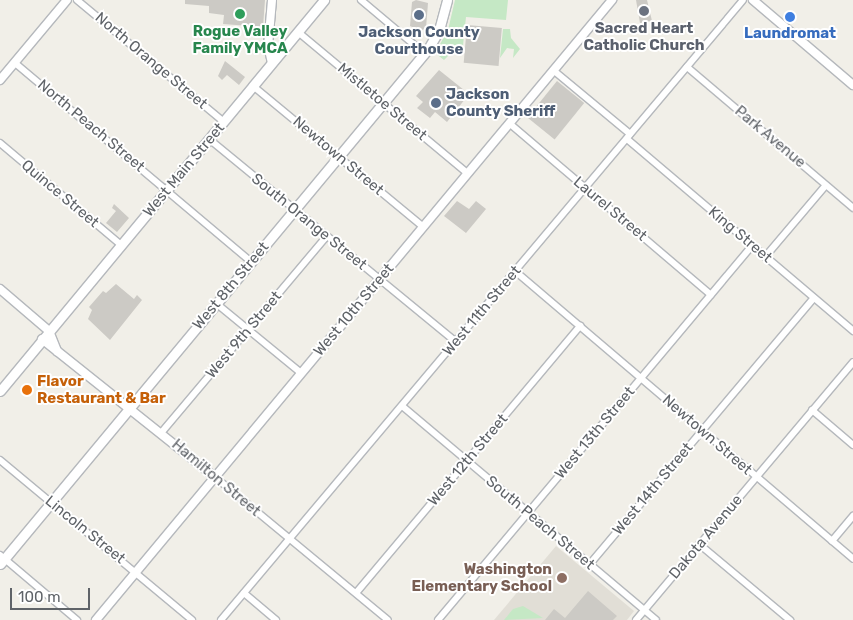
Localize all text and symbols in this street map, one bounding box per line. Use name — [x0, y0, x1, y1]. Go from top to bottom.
marker: Sacred Heart Catholic Church — [638, 5, 650, 17]
marker: Rogue Valley Family YMCA — [234, 8, 246, 20]
street label: North Orange Street — [91, 9, 211, 113]
marker: Jackson County Courthouse — [413, 9, 425, 21]
marker: Laundromat — [784, 11, 796, 23]
place label: Sacred Heart Catholic Church — [583, 19, 705, 54]
place label: Rogue Valley Family YMCA — [192, 22, 288, 57]
place label: Jackson County Courthouse — [358, 23, 480, 58]
place label: Laundromat — [744, 25, 836, 43]
street label: Mistletoe Street — [334, 59, 430, 145]
street label: North Peach Street — [34, 76, 148, 176]
place label: Jackson County Sheriff — [446, 85, 556, 120]
marker: Jackson County Sheriff — [430, 97, 442, 109]
street label: Park Avenue — [731, 102, 809, 172]
street label: Newtown Street — [289, 113, 387, 199]
street label: West Main Street — [139, 119, 229, 221]
street label: Quince Street — [18, 156, 102, 232]
street label: South Orange Street — [248, 170, 370, 274]
street label: Laurel Street — [570, 173, 650, 245]
street label: King Street — [704, 203, 776, 267]
street label: West 8th Street — [189, 239, 273, 333]
street label: West 10th Street — [310, 260, 398, 360]
street label: West 11th Street — [439, 262, 525, 360]
street label: West 9th Street — [202, 288, 286, 382]
place label: Flavor Restaurant & Bar — [37, 372, 166, 407]
street label: West 13th Street — [551, 383, 639, 483]
marker: Flavor Restaurant & Bar — [21, 384, 33, 396]
street label: Newtown Street — [658, 391, 756, 479]
street label: West 12th Street — [424, 410, 512, 510]
street label: Hamilton Street — [168, 436, 264, 520]
street label: West 14th Street — [609, 439, 697, 539]
street label: South Peach Street — [482, 472, 598, 574]
street label: Dakota Avenue — [665, 491, 747, 583]
street label: Lincoln Street — [41, 492, 129, 568]
place label: Washington Elementary School — [411, 560, 552, 595]
marker: Washington Elementary School — [556, 572, 568, 584]
scale bar — [12, 578, 92, 610]
text: 100 m — [18, 588, 60, 606]

